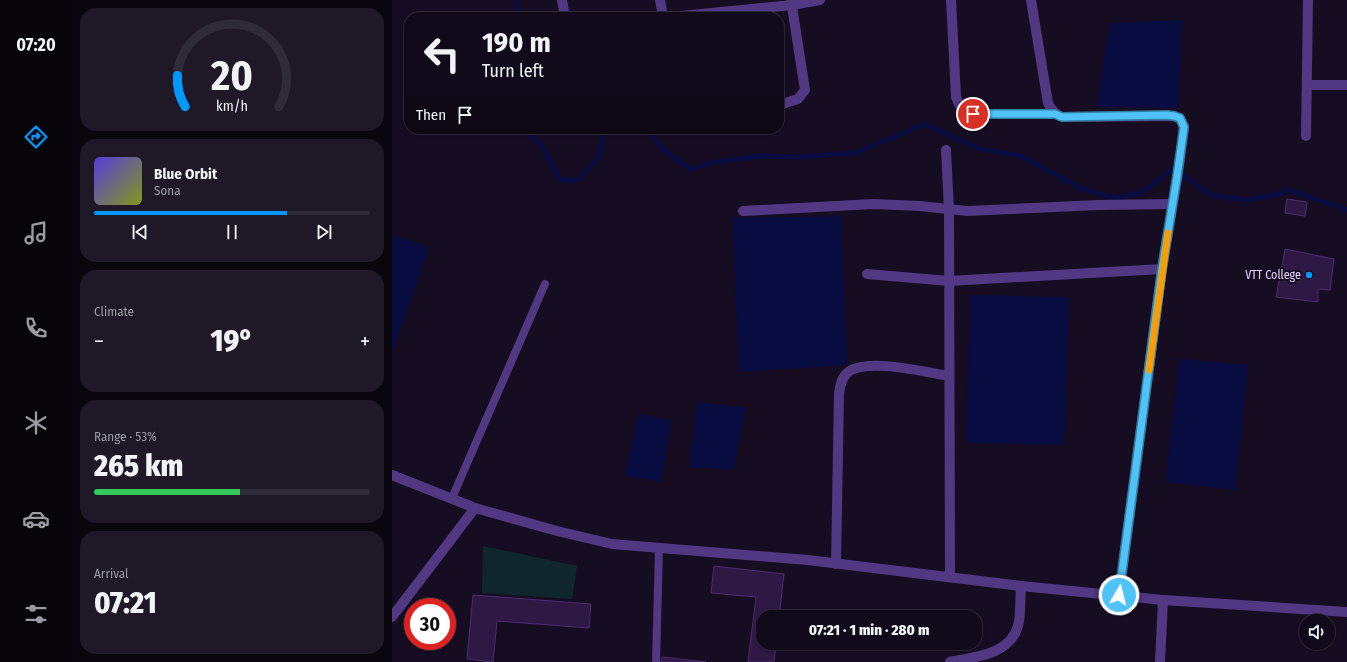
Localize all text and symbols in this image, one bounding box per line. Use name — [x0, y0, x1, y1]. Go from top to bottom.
text: 190 m — [482, 26, 551, 59]
icon: left — [416, 28, 468, 80]
text: 07:20 — [16, 34, 56, 56]
text: 20 — [210, 51, 253, 101]
text: Turn left — [482, 60, 544, 82]
pin — [956, 97, 990, 131]
text: km/h — [216, 98, 248, 115]
icon: arrive — [962, 103, 984, 125]
icon: arrive — [454, 104, 476, 126]
text: Then — [416, 106, 446, 124]
icon: directions — [22, 123, 50, 151]
text: Blue Orbit — [154, 165, 217, 183]
text: Sona — [154, 183, 181, 198]
icon: music — [22, 219, 50, 247]
icon: previous — [129, 221, 151, 243]
icon: pause — [221, 221, 243, 243]
icon: next — [313, 221, 335, 243]
place label: VTT College — [1245, 268, 1301, 282]
marker: VTT College — [1304, 270, 1314, 280]
text: Climate — [94, 304, 134, 319]
icon: phone — [22, 314, 50, 342]
text: 19° — [211, 323, 253, 359]
text: − — [94, 328, 104, 355]
text: + — [360, 328, 370, 355]
icon: climate — [22, 409, 50, 437]
text: Range · 53% — [94, 429, 157, 444]
text: 265 km — [94, 448, 183, 484]
icon: car — [22, 505, 50, 533]
text: Arrival — [94, 566, 128, 581]
position arrow — [1098, 574, 1140, 616]
text: 07:21 — [94, 585, 157, 621]
speed limit sign: 30 — [404, 598, 456, 650]
icon: filters — [22, 600, 50, 628]
map controls — [1299, 614, 1335, 650]
button: sound — [1299, 614, 1335, 650]
text: 07:21 · 1 min · 280 m — [809, 621, 929, 639]

